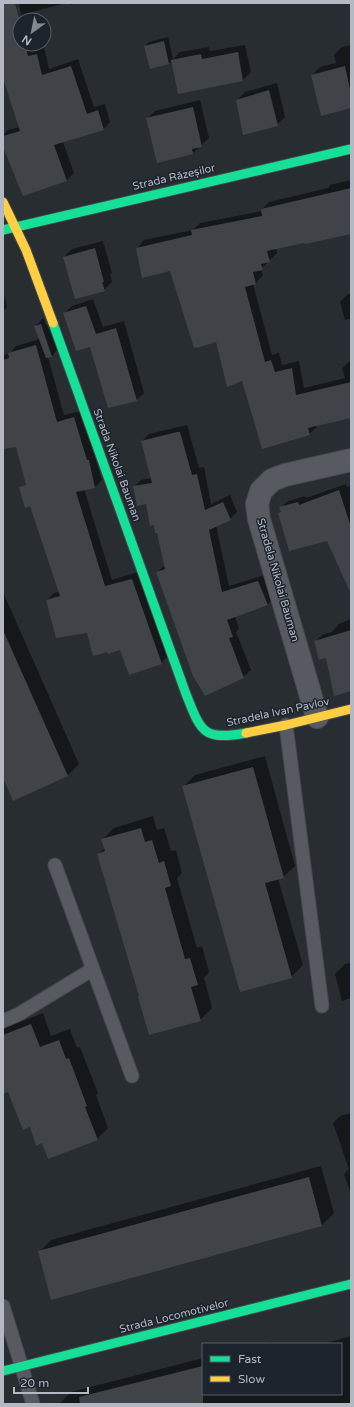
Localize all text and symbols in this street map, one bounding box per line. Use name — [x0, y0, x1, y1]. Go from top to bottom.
north arrow — [12, 12, 52, 52]
text: N — [20, 32, 34, 48]
street label: Strada Răzeșilor — [131, 161, 217, 193]
street label: Strada Nikolai Bauman — [91, 407, 143, 523]
street label: Stradela Nikolai Bauman — [254, 517, 302, 643]
street label: Stradela Ivan Pavlov — [225, 695, 331, 729]
street label: Strada Locomotivelor — [118, 1296, 231, 1336]
legend — [202, 1343, 342, 1395]
text: Fast — [238, 1352, 262, 1366]
scale bar — [14, 1369, 88, 1395]
text: Slow — [238, 1372, 265, 1386]
text: 20 m — [20, 1376, 49, 1390]

